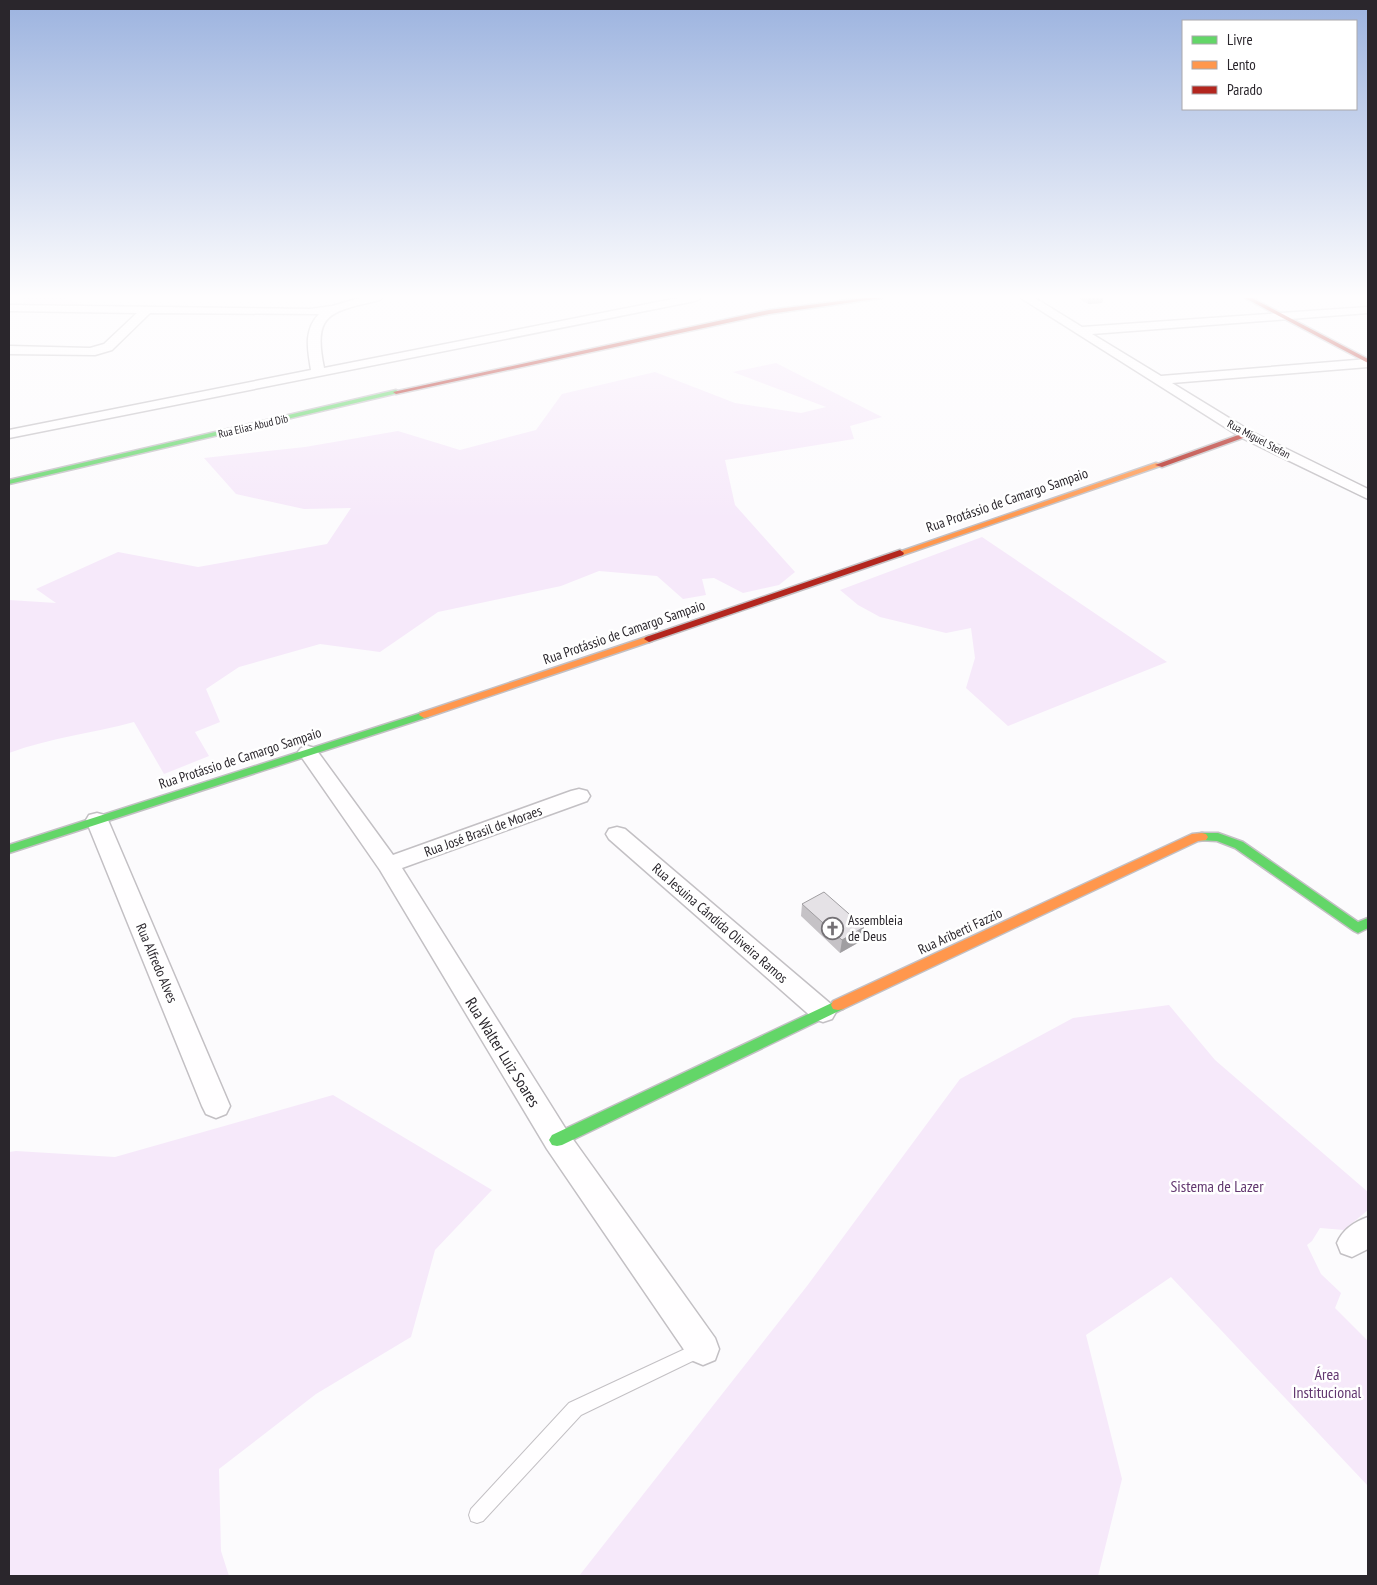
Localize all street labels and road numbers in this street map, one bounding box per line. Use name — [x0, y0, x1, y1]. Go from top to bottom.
street label: Rua Elias Abud Dib — [217, 411, 290, 441]
street label: Rua Miguel Stefan — [1225, 417, 1293, 462]
street label: Rua Protássio de Camargo Sampaio — [924, 464, 1090, 536]
street label: Rua Protássio de Camargo Sampaio — [541, 596, 707, 668]
street label: Rua Protássio de Camargo Sampaio — [156, 723, 324, 793]
street label: Rua José Brasil de Moraes — [422, 801, 545, 861]
street label: Rua Jesuina Cândida Oliveira Ramos — [649, 859, 792, 987]
street label: Rua Ariberti Fazzio — [915, 904, 1005, 958]
street label: Rua Alfredo Alves — [132, 921, 182, 1006]
street label: Rua Walter Luiz Soares — [461, 994, 545, 1110]

